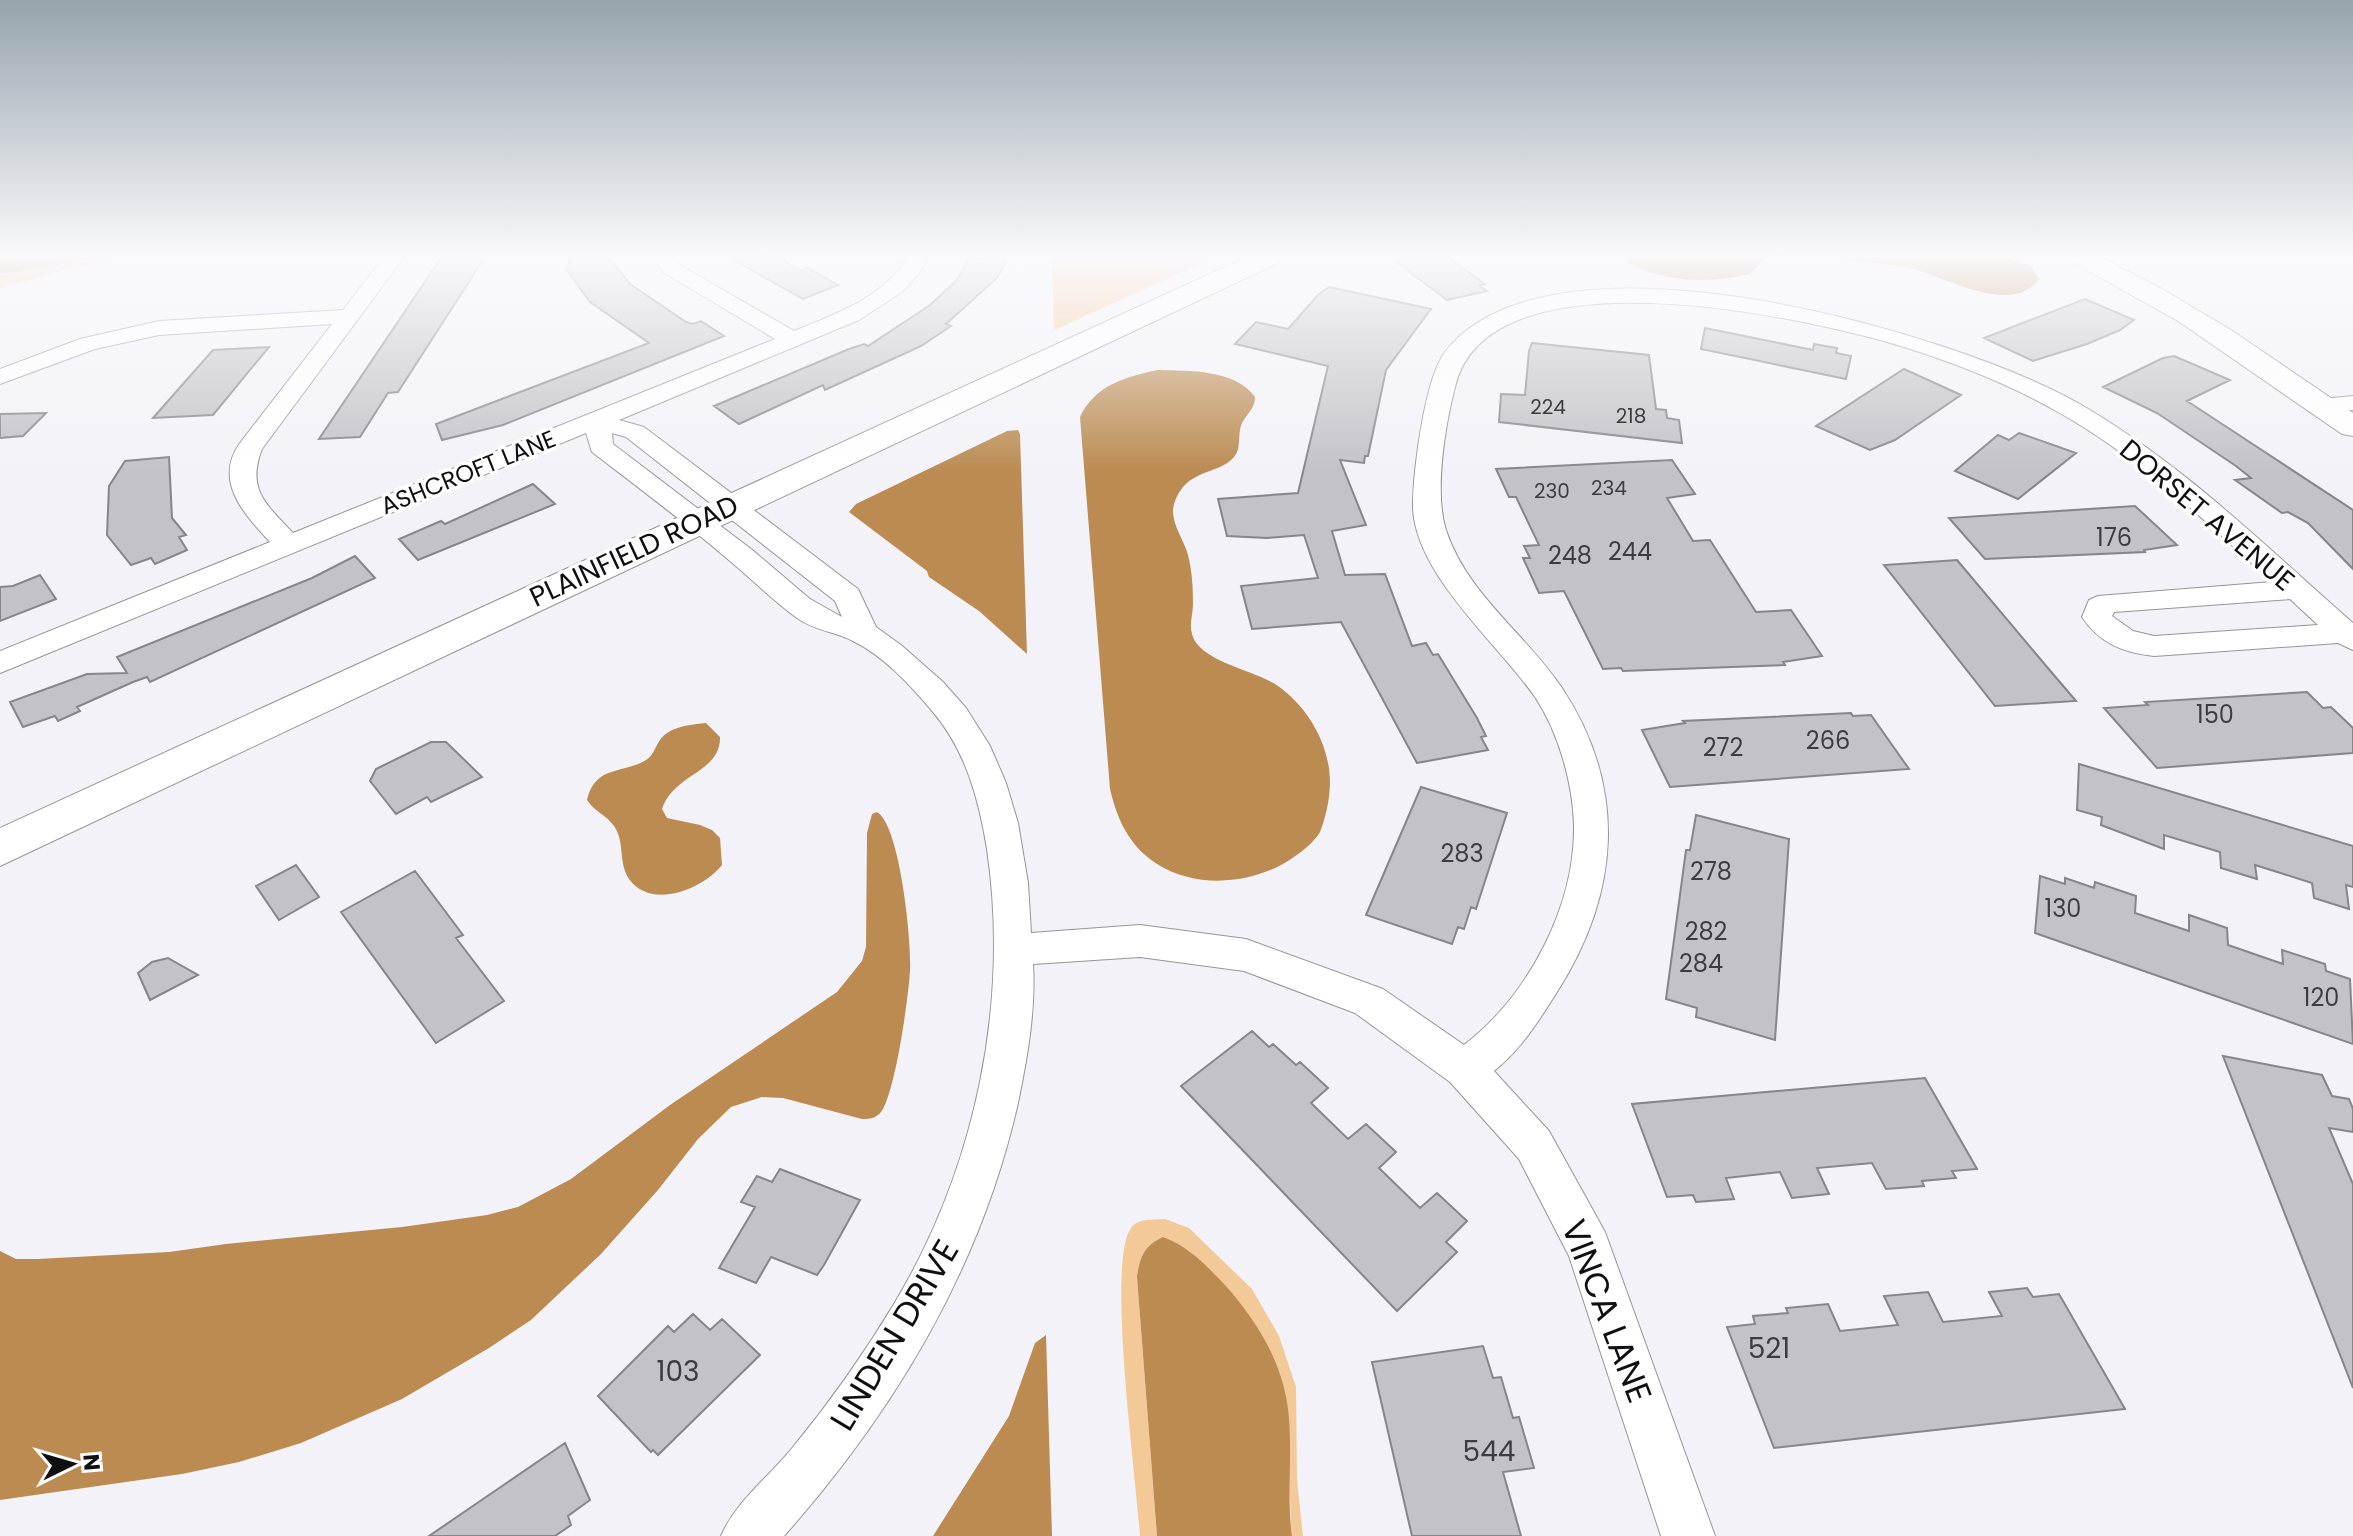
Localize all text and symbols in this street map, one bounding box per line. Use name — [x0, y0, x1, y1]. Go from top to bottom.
house number: 224 — [1530, 393, 1566, 421]
house number: 218 — [1616, 402, 1646, 430]
street label: ASHCROFT LANE — [376, 422, 560, 522]
street label: DORSET AVENUE — [2111, 430, 2303, 600]
house number: 234 — [1591, 474, 1627, 502]
house number: 230 — [1534, 477, 1570, 505]
street label: PLAINFIELD ROAD — [523, 486, 745, 616]
house number: 176 — [2096, 521, 2132, 554]
house number: 244 — [1608, 535, 1652, 568]
house number: 248 — [1548, 539, 1592, 572]
house number: 150 — [2196, 698, 2234, 731]
house number: 266 — [1806, 724, 1850, 757]
house number: 272 — [1703, 731, 1743, 764]
house number: 283 — [1440, 837, 1484, 870]
house number: 278 — [1690, 855, 1732, 888]
house number: 130 — [2045, 892, 2081, 925]
house number: 282 — [1685, 915, 1727, 948]
house number: 284 — [1679, 947, 1723, 980]
house number: 120 — [2303, 981, 2339, 1014]
street label: VINCA LANE — [1550, 1213, 1664, 1409]
street label: LINDEN DRIVE — [818, 1231, 970, 1439]
house number: 521 — [1748, 1329, 1790, 1368]
house number: 103 — [656, 1352, 700, 1391]
north arrow — [32, 1424, 112, 1504]
house number: 544 — [1463, 1432, 1515, 1471]
text: N — [75, 1453, 108, 1472]

